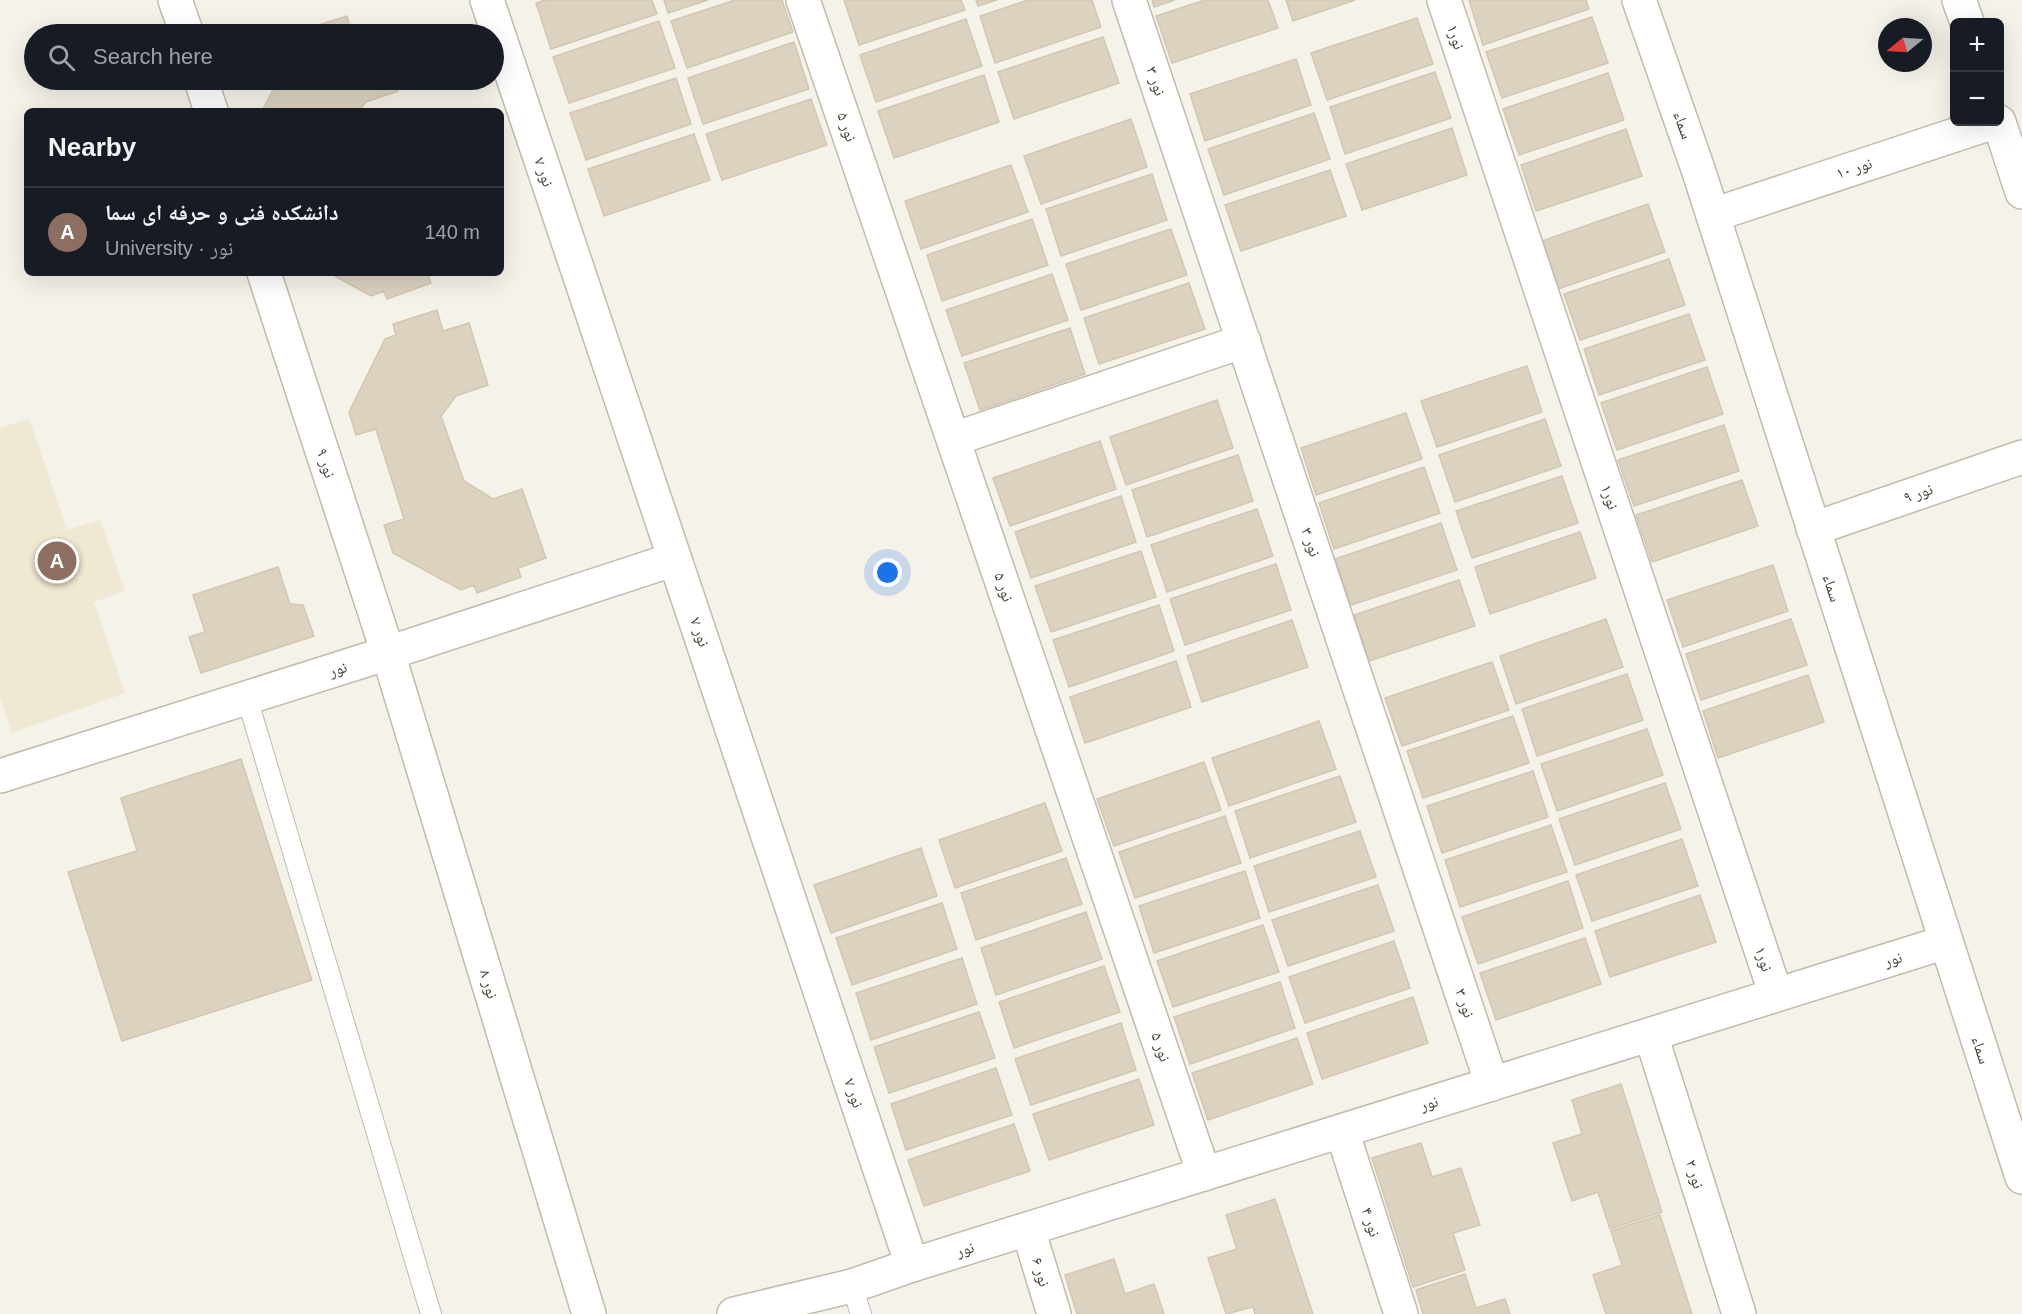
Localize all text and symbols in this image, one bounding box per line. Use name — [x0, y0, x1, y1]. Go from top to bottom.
north arrow — [1878, 18, 1932, 72]
map controls — [1950, 18, 2004, 126]
button: + — [1950, 18, 2004, 72]
street label: نور۱ — [1443, 22, 1468, 52]
search box — [24, 24, 504, 90]
icon: search — [45, 41, 78, 74]
text: Search here — [93, 44, 213, 69]
street label: نور ۳ — [1142, 64, 1169, 98]
button: − — [1950, 72, 2004, 126]
street label: سماء — [1670, 109, 1696, 141]
street label: نور ۵ — [833, 110, 860, 144]
text: Nearby — [48, 132, 136, 162]
street label: نور ۱۰ — [1834, 154, 1874, 183]
street label: نور ۷ — [530, 155, 557, 189]
text: دانشکده فنی و حرفه ای سما — [105, 200, 339, 225]
text: A — [60, 221, 75, 243]
text: 140 m — [424, 221, 480, 243]
text: University · نور — [105, 237, 233, 259]
street label: نور ۹ — [312, 446, 339, 480]
street label: نور ۹ — [1901, 480, 1935, 507]
street label: نور۱ — [1597, 482, 1622, 512]
street label: نور ۳ — [1297, 525, 1324, 559]
pin: A — [38, 538, 76, 584]
your location — [873, 558, 902, 587]
street label: نور ۵ — [990, 570, 1017, 604]
street label: سماء — [1820, 572, 1844, 604]
street label: نور ۷ — [686, 615, 713, 649]
street label: نور — [326, 658, 350, 681]
street label: نور۱ — [1751, 944, 1776, 974]
street label: نور — [1881, 948, 1904, 971]
street label: نور ۸ — [476, 967, 501, 1001]
street label: نور ۳ — [1451, 986, 1478, 1020]
street label: نور ۵ — [1147, 1030, 1174, 1064]
street label: سماء — [1969, 1034, 1993, 1066]
street label: نور ۷ — [840, 1076, 867, 1110]
street label: نور — [1417, 1092, 1440, 1115]
street label: نور ۲ — [1682, 1157, 1707, 1191]
street label: نور ۴ — [1357, 1205, 1384, 1239]
street label: نور — [953, 1238, 976, 1261]
street label: نور ۶ — [1028, 1255, 1053, 1289]

